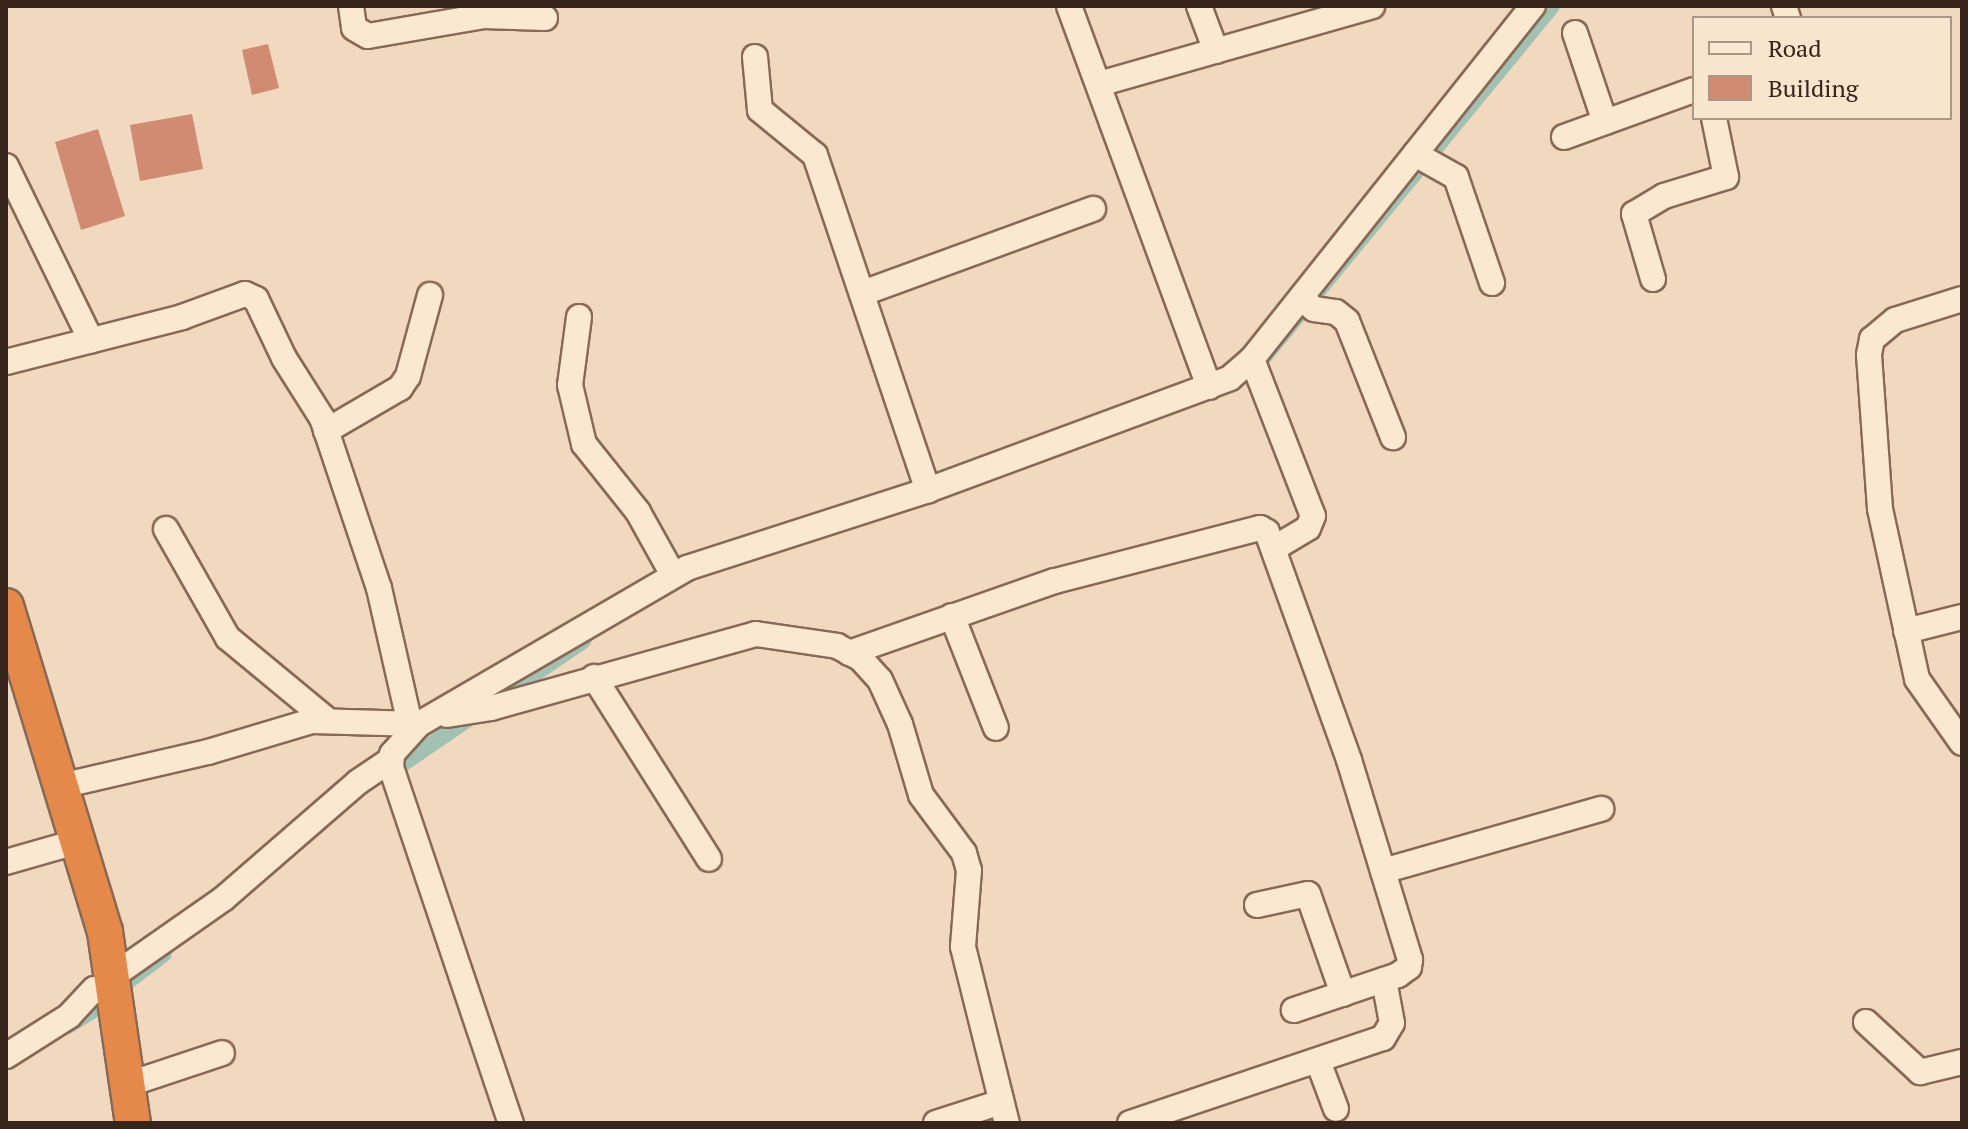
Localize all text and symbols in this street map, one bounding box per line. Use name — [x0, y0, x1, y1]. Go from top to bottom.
legend — [1692, 16, 1952, 120]
text: Road — [1768, 32, 1822, 64]
text: Building — [1768, 72, 1858, 104]

